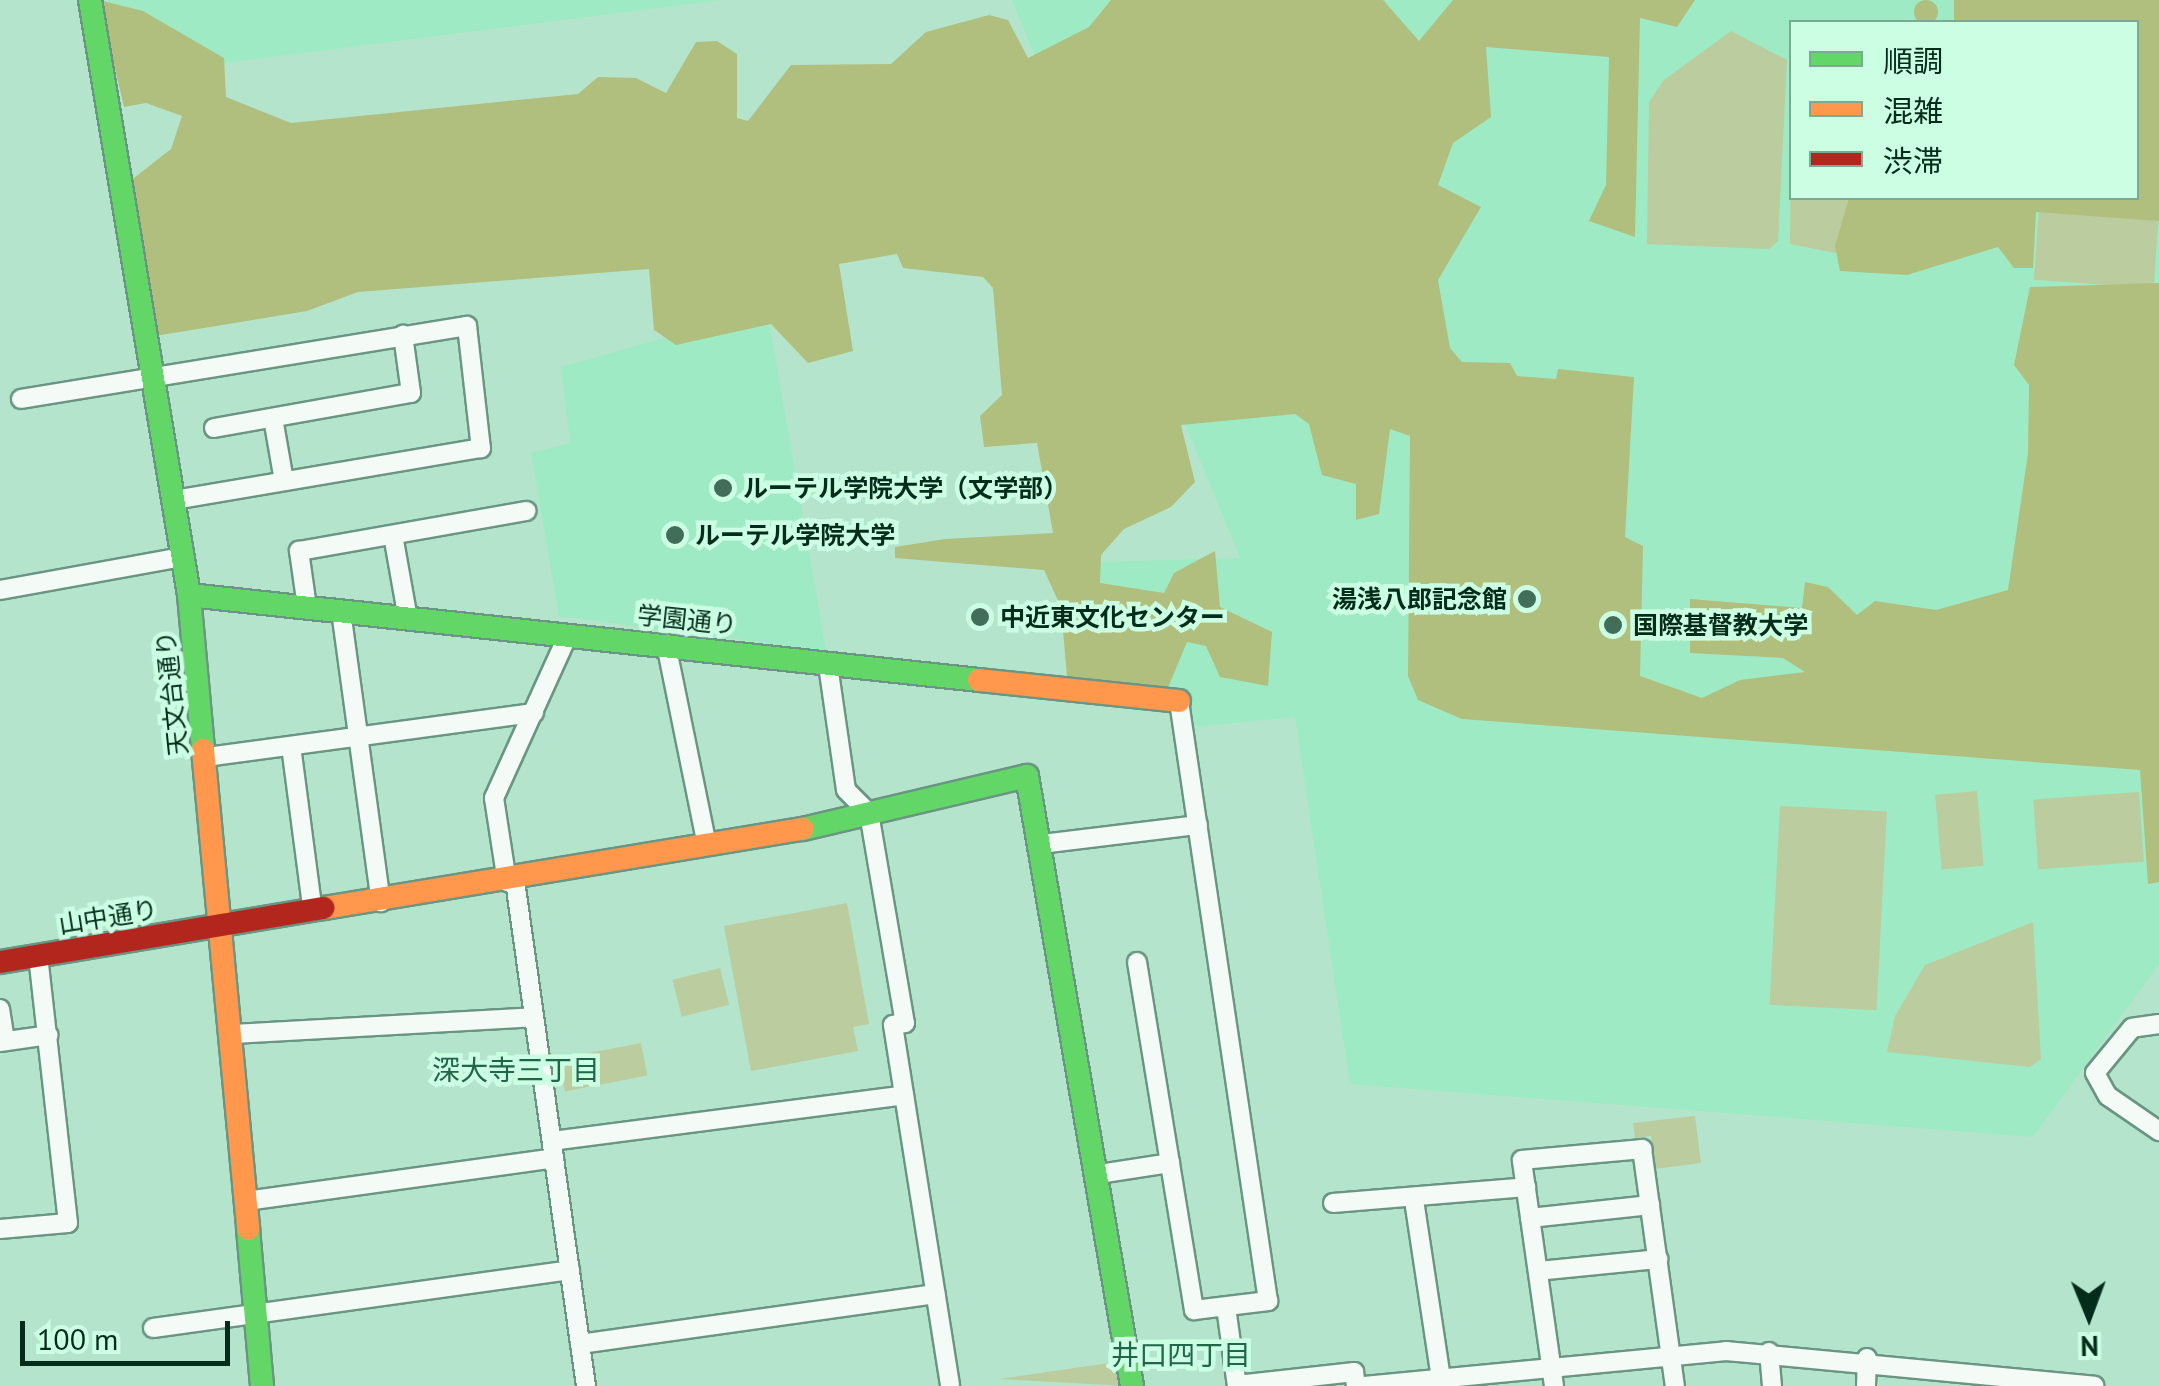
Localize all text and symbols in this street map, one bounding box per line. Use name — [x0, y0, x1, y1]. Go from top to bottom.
legend — [1789, 20, 2139, 200]
text: 順調 — [1883, 41, 1943, 80]
text: 混雑 — [1883, 91, 1943, 130]
text: 渋滞 — [1883, 141, 1943, 180]
place label: ルーテル学院大学（文学部） — [743, 473, 1068, 503]
marker: ルーテル学院大学（文学部） — [712, 477, 734, 499]
place label: ルーテル学院大学 — [695, 520, 895, 550]
marker: ルーテル学院大学 — [664, 524, 686, 546]
place label: 湯浅八郎記念館 — [1332, 584, 1507, 614]
marker: 湯浅八郎記念館 — [1516, 588, 1538, 610]
street label: 学園通り — [636, 600, 738, 640]
place label: 中近東文化センター — [1000, 602, 1225, 632]
marker: 中近東文化センター — [969, 606, 991, 628]
place label: 国際基督教大学 — [1633, 610, 1808, 640]
marker: 国際基督教大学 — [1602, 614, 1624, 636]
street label: 天文台通り — [151, 629, 193, 757]
street label: 山中通り — [56, 894, 160, 940]
district label: 深大寺三丁目 — [432, 1053, 600, 1087]
north arrow — [2039, 1266, 2139, 1366]
scale bar — [25, 1301, 235, 1363]
text: 100 m — [37, 1319, 118, 1358]
text: N — [2080, 1328, 2099, 1365]
district label: 井口四丁目 — [1111, 1338, 1251, 1372]

